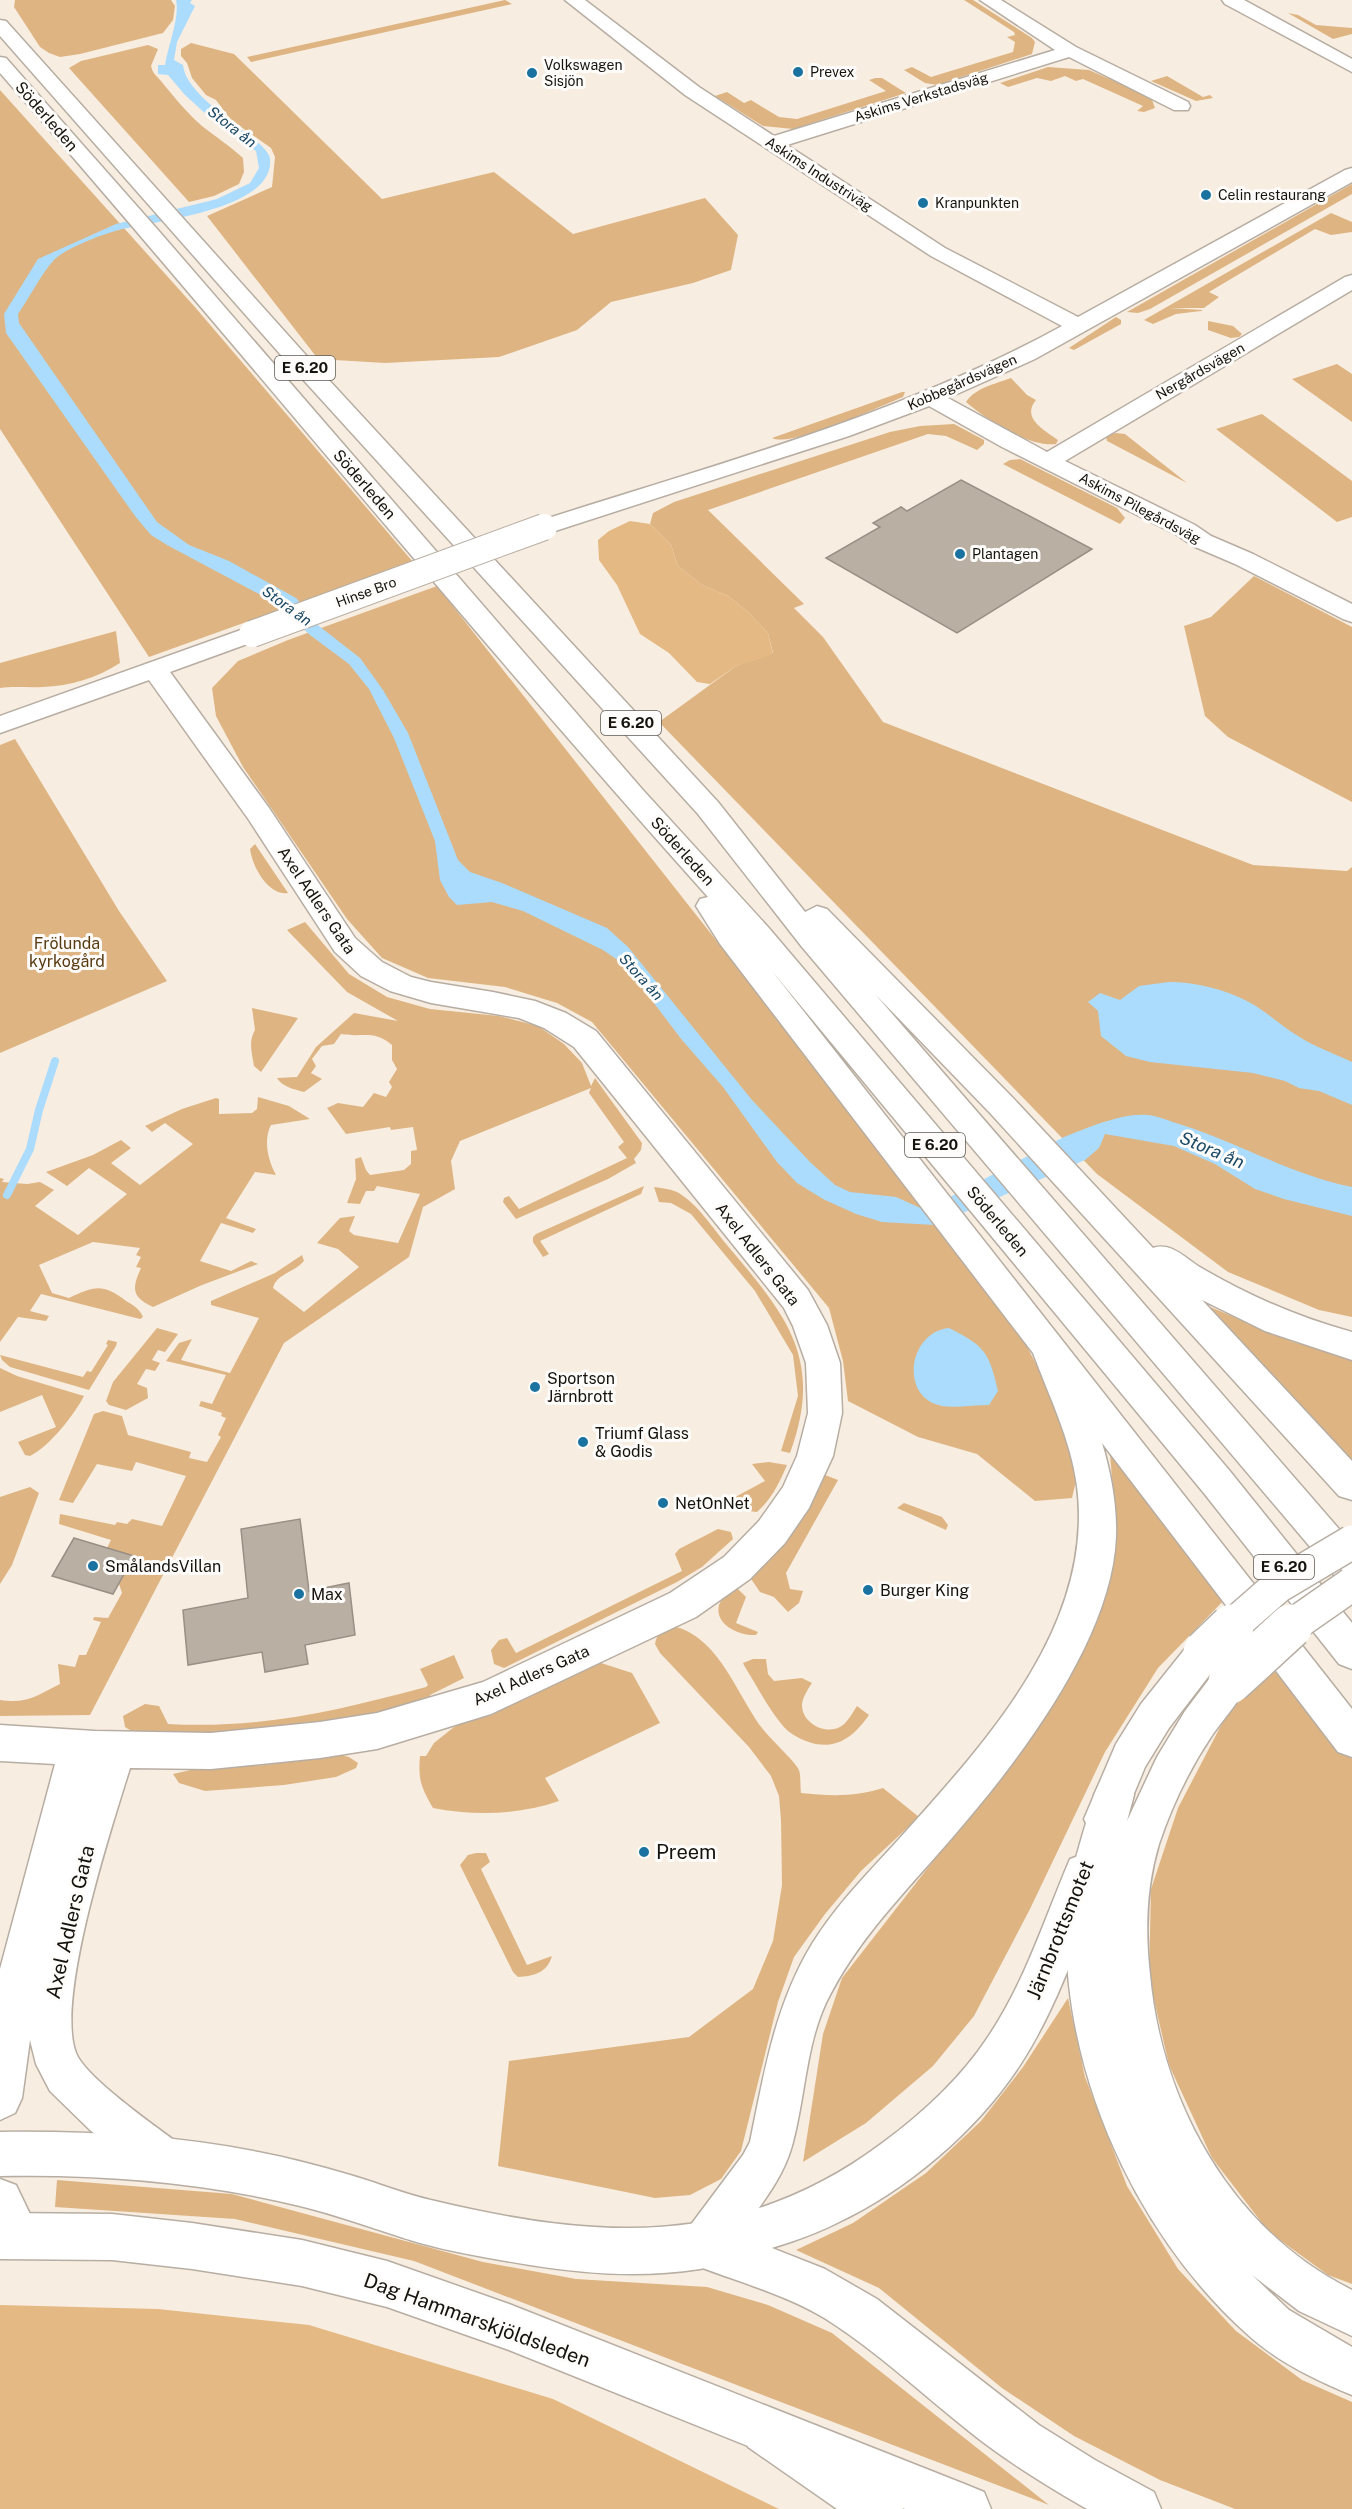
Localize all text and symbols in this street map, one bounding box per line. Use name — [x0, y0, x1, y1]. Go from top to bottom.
place label: Volkswagen Sisjön — [544, 57, 623, 89]
place label: Prevex — [810, 64, 854, 80]
marker: Prevex — [791, 65, 805, 79]
marker: Volkswagen Sisjön — [525, 66, 539, 80]
street label: Askims Verkstadsväg — [852, 69, 990, 125]
street label: Söderleden — [11, 78, 82, 155]
water label: Stora ån — [205, 102, 260, 151]
street label: Askims Industriväg — [763, 134, 876, 215]
place label: Celin restaurang — [1218, 187, 1326, 203]
marker: Celin restaurang — [1199, 188, 1213, 202]
place label: Kranpunkten — [935, 195, 1019, 211]
marker: Kranpunkten — [916, 196, 930, 210]
street label: Nergårdsvägen — [1153, 339, 1247, 403]
street label: Kobbegårdsvägen — [905, 351, 1019, 413]
road number: E 6.20 — [275, 356, 335, 380]
street label: Söderleden — [329, 446, 400, 523]
street label: Askims Pilegårdsväg — [1077, 469, 1204, 547]
place label: Plantagen — [972, 546, 1038, 562]
marker: Plantagen — [953, 547, 967, 561]
street label: Hinse Bro — [334, 574, 399, 610]
water label: Stora ån — [259, 582, 315, 629]
road number: E 6.20 — [601, 711, 661, 735]
street label: Söderleden — [647, 813, 718, 890]
street label: Axel Adlers Gata — [274, 843, 360, 958]
park label: Frölunda kyrkogård — [29, 934, 105, 971]
water label: Stora ån — [616, 950, 667, 1003]
water label: Stora ån — [1177, 1127, 1248, 1173]
road number: E 6.20 — [905, 1133, 965, 1157]
street label: Söderleden — [963, 1182, 1033, 1260]
street label: Axel Adlers Gata — [712, 1199, 804, 1310]
place label: Sportson Järnbrott — [547, 1369, 615, 1406]
marker: Sportson Järnbrott — [528, 1380, 542, 1394]
place label: Triumf Glass & Godis — [595, 1424, 689, 1461]
marker: Triumf Glass & Godis — [576, 1435, 590, 1449]
place label: NetOnNet — [675, 1494, 750, 1513]
marker: NetOnNet — [656, 1496, 670, 1510]
road number: E 6.20 — [1254, 1555, 1314, 1579]
place label: SmålandsVillan — [105, 1557, 221, 1576]
marker: SmålandsVillan — [86, 1559, 100, 1573]
place label: Burger King — [880, 1581, 969, 1600]
marker: Burger King — [861, 1583, 875, 1597]
place label: Max — [311, 1585, 343, 1604]
marker: Max — [292, 1587, 306, 1601]
street label: Axel Adlers Gata — [470, 1641, 592, 1710]
place label: Preem — [656, 1840, 716, 1864]
street label: Axel Adlers Gata — [41, 1843, 99, 2001]
marker: Preem — [637, 1845, 651, 1859]
street label: Järnbrottsmotet — [1021, 1857, 1099, 2003]
street label: Dag Hammarskjöldsleden — [361, 2268, 593, 2372]

